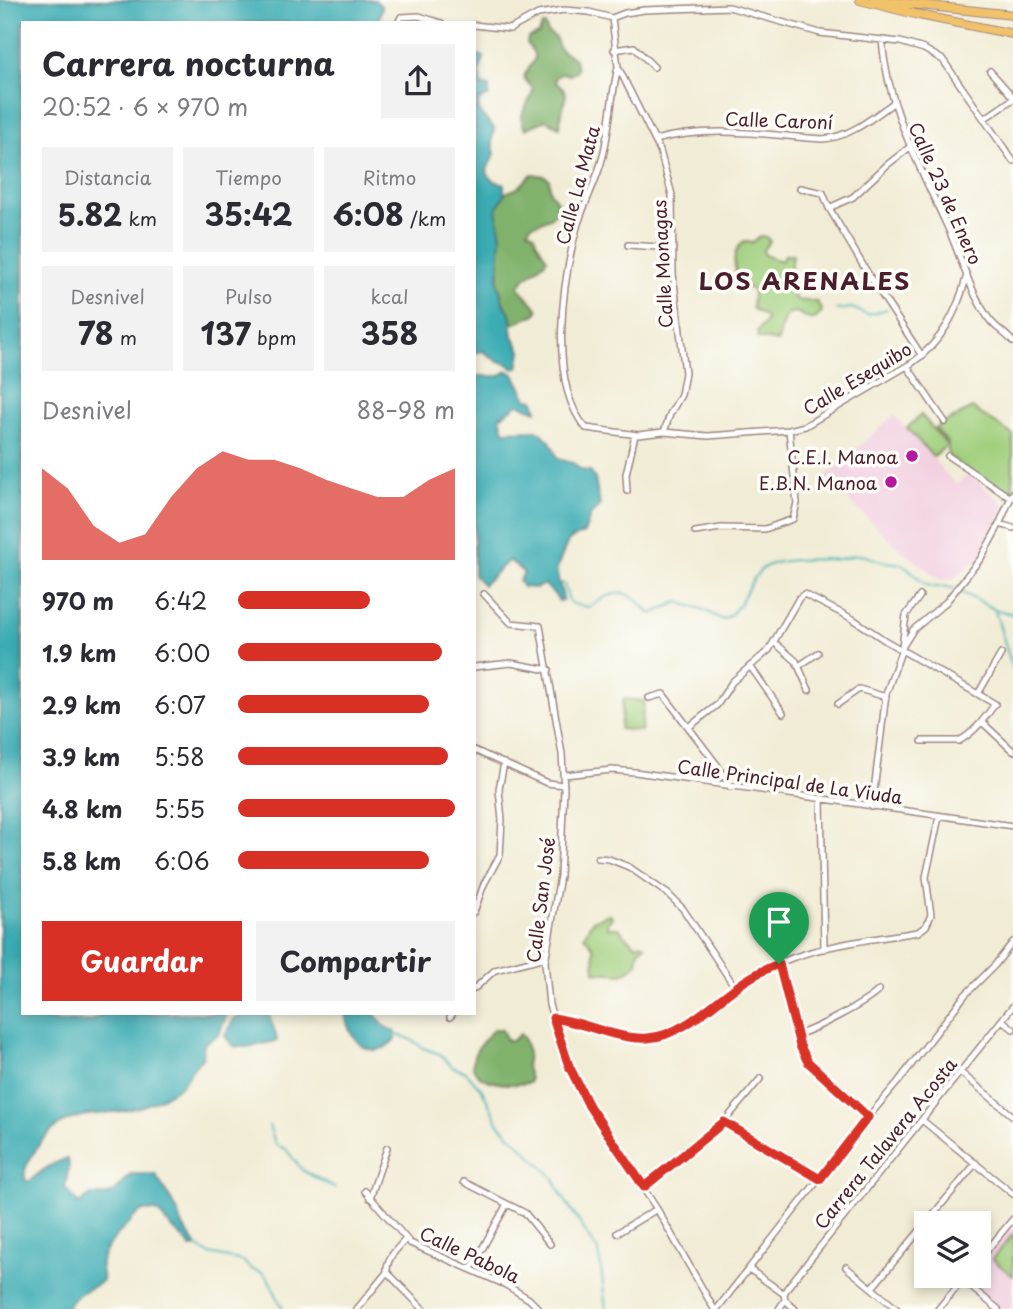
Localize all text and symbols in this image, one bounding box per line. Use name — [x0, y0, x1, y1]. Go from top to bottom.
text: Carrera nocturna — [42, 39, 335, 87]
button: share — [381, 44, 455, 118]
text: 20:52 · 6 × 970 m — [42, 89, 248, 124]
street label: Calle Caroní — [725, 105, 834, 135]
street label: Calle 23 de Enero — [902, 117, 990, 269]
street label: Calle La Mata — [548, 122, 606, 248]
text: Distancia — [64, 163, 151, 191]
text: Tiempo — [215, 163, 282, 191]
text: Ritmo — [363, 163, 416, 191]
text: 5.82 — [58, 191, 122, 236]
text: 35:42 — [204, 191, 293, 236]
text: 6:08 — [333, 191, 404, 236]
street label: Calle Monagas — [645, 199, 679, 329]
text: km — [122, 204, 157, 232]
text: /km — [404, 204, 446, 232]
district label: LOS ARENALES — [699, 262, 911, 298]
text: Desnivel — [70, 282, 145, 310]
text: Pulso — [225, 282, 272, 310]
text: kcal — [371, 282, 408, 310]
text: 78 — [78, 310, 114, 355]
text: 137 — [201, 310, 251, 355]
text: 358 — [361, 310, 418, 355]
text: m — [114, 323, 137, 351]
text: bpm — [251, 323, 296, 351]
street label: Calle Esequibo — [797, 335, 917, 421]
text: Desnivel — [42, 392, 132, 427]
text: 88–98 m — [357, 392, 455, 427]
place label: C.E.I. Manoa — [787, 443, 898, 470]
marker: C.E.I. Manoa — [904, 448, 920, 464]
place label: E.B.N. Manoa — [759, 469, 878, 496]
marker: E.B.N. Manoa — [883, 474, 899, 490]
text: 970 m — [42, 583, 114, 618]
text: 6:42 — [154, 583, 207, 618]
text: 1.9 km — [42, 635, 116, 670]
text: 6:00 — [154, 635, 210, 670]
text: 2.9 km — [42, 687, 121, 722]
text: 6:07 — [154, 687, 206, 722]
text: 3.9 km — [42, 739, 120, 774]
text: 5:58 — [154, 739, 205, 774]
street label: Calle Principal de La Viuda — [676, 752, 904, 810]
text: 4.8 km — [42, 791, 123, 826]
text: 5:55 — [154, 791, 205, 826]
street label: Calle San José — [519, 836, 561, 964]
text: 5.8 km — [42, 843, 121, 878]
text: 6:06 — [154, 843, 210, 878]
pin — [749, 892, 809, 964]
icon: arrive — [760, 903, 798, 941]
button: Guardar — [42, 921, 242, 1001]
button: Compartir — [256, 921, 455, 1001]
street label: Carrera Talavera Acosta — [807, 1051, 963, 1235]
map controls — [914, 1211, 991, 1288]
button: layers — [914, 1211, 991, 1288]
street label: Calle Pabola — [415, 1219, 525, 1289]

